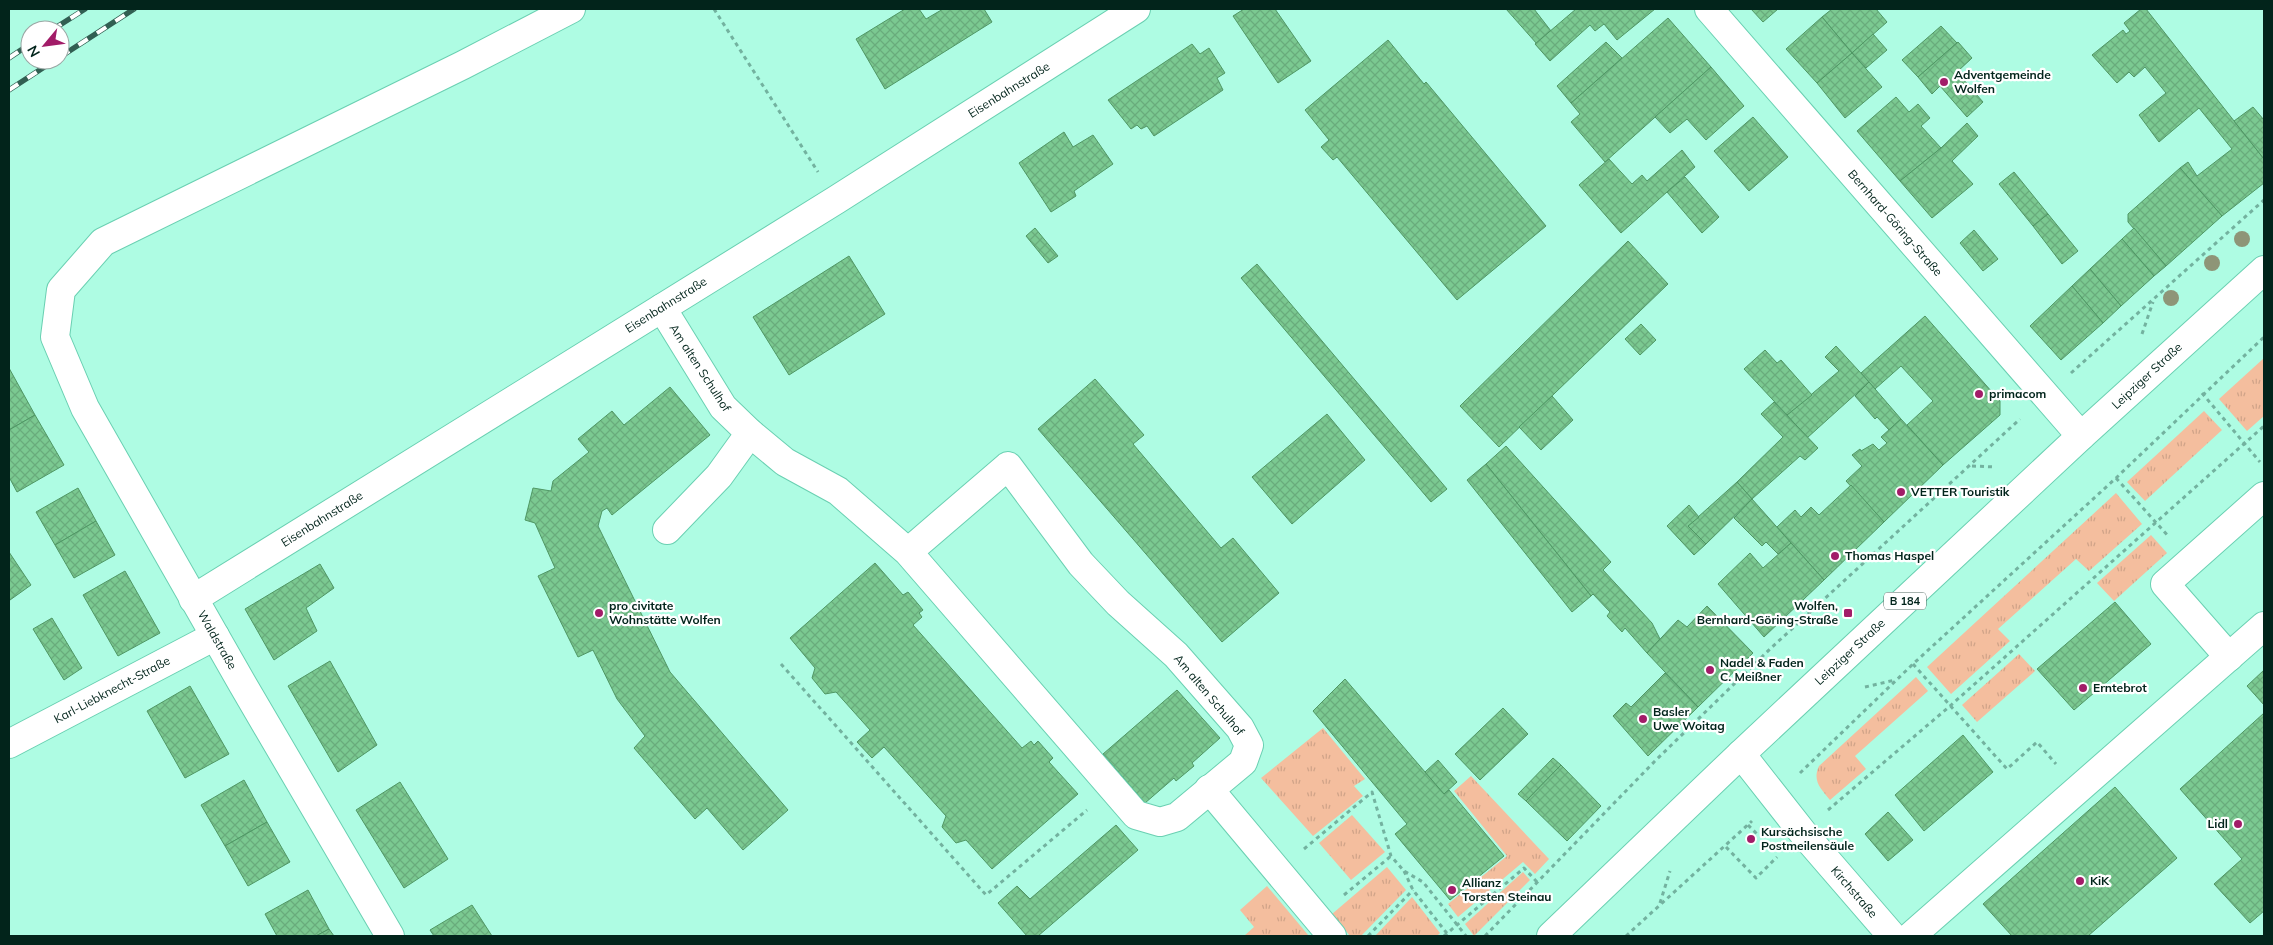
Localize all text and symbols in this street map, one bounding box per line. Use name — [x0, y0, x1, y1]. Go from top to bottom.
north arrow — [20, 20, 70, 70]
text: N — [23, 42, 44, 60]
street label: Eisenbahnstraße — [965, 58, 1052, 121]
place label: Adventgemeinde Wolfen — [1954, 67, 2051, 96]
marker: Adventgemeinde Wolfen — [1938, 76, 1950, 88]
street label: Bernhard-Göring-Straße — [1845, 166, 1946, 279]
street label: Eisenbahnstraße — [622, 273, 709, 336]
street label: Am alten Schulhof — [666, 321, 735, 415]
street label: Leipziger Straße — [2108, 339, 2185, 412]
place label: primacom — [1989, 386, 2047, 401]
marker: primacom — [1973, 388, 1985, 400]
place label: VETTER Touristik — [1910, 484, 2010, 499]
marker: VETTER Touristik — [1895, 486, 1907, 498]
street label: Eisenbahnstraße — [278, 487, 365, 550]
place label: Thomas Haspel — [1845, 548, 1934, 563]
marker: Thomas Haspel — [1829, 550, 1841, 562]
road number: B 184 — [1884, 592, 1926, 610]
place label: pro civitate Wohnstätte Wolfen — [609, 598, 721, 627]
place label: Wolfen, Bernhard-Göring-Straße — [1697, 598, 1838, 627]
marker: pro civitate Wohnstätte Wolfen — [593, 607, 605, 619]
marker: Wolfen, Bernhard-Göring-Straße — [1842, 607, 1854, 619]
street label: Waldstraße — [195, 608, 240, 672]
street label: Leipziger Straße — [1811, 615, 1888, 688]
street label: Am alten Schulhof — [1171, 651, 1248, 739]
street label: Karl-Liebknecht-Straße — [51, 653, 172, 727]
place label: Nadel & Faden C. Meißner — [1720, 655, 1804, 684]
marker: Nadel & Faden C. Meißner — [1704, 664, 1716, 676]
place label: Erntebrot — [2093, 680, 2147, 695]
marker: Erntebrot — [2077, 682, 2089, 694]
place label: Basler Uwe Woitag — [1653, 704, 1725, 733]
marker: Basler Uwe Woitag — [1637, 713, 1649, 725]
place label: Lidl — [2208, 816, 2228, 831]
marker: Lidl — [2232, 818, 2244, 830]
place label: Kursächsische Postmeilensäule — [1761, 824, 1854, 853]
marker: Kursächsische Postmeilensäule — [1745, 833, 1757, 845]
street label: Kirchstraße — [1828, 863, 1881, 921]
place label: KiK — [2090, 873, 2110, 888]
place label: Allianz Torsten Steinau — [1462, 875, 1552, 904]
marker: KiK — [2074, 875, 2086, 887]
marker: Allianz Torsten Steinau — [1446, 884, 1458, 896]

